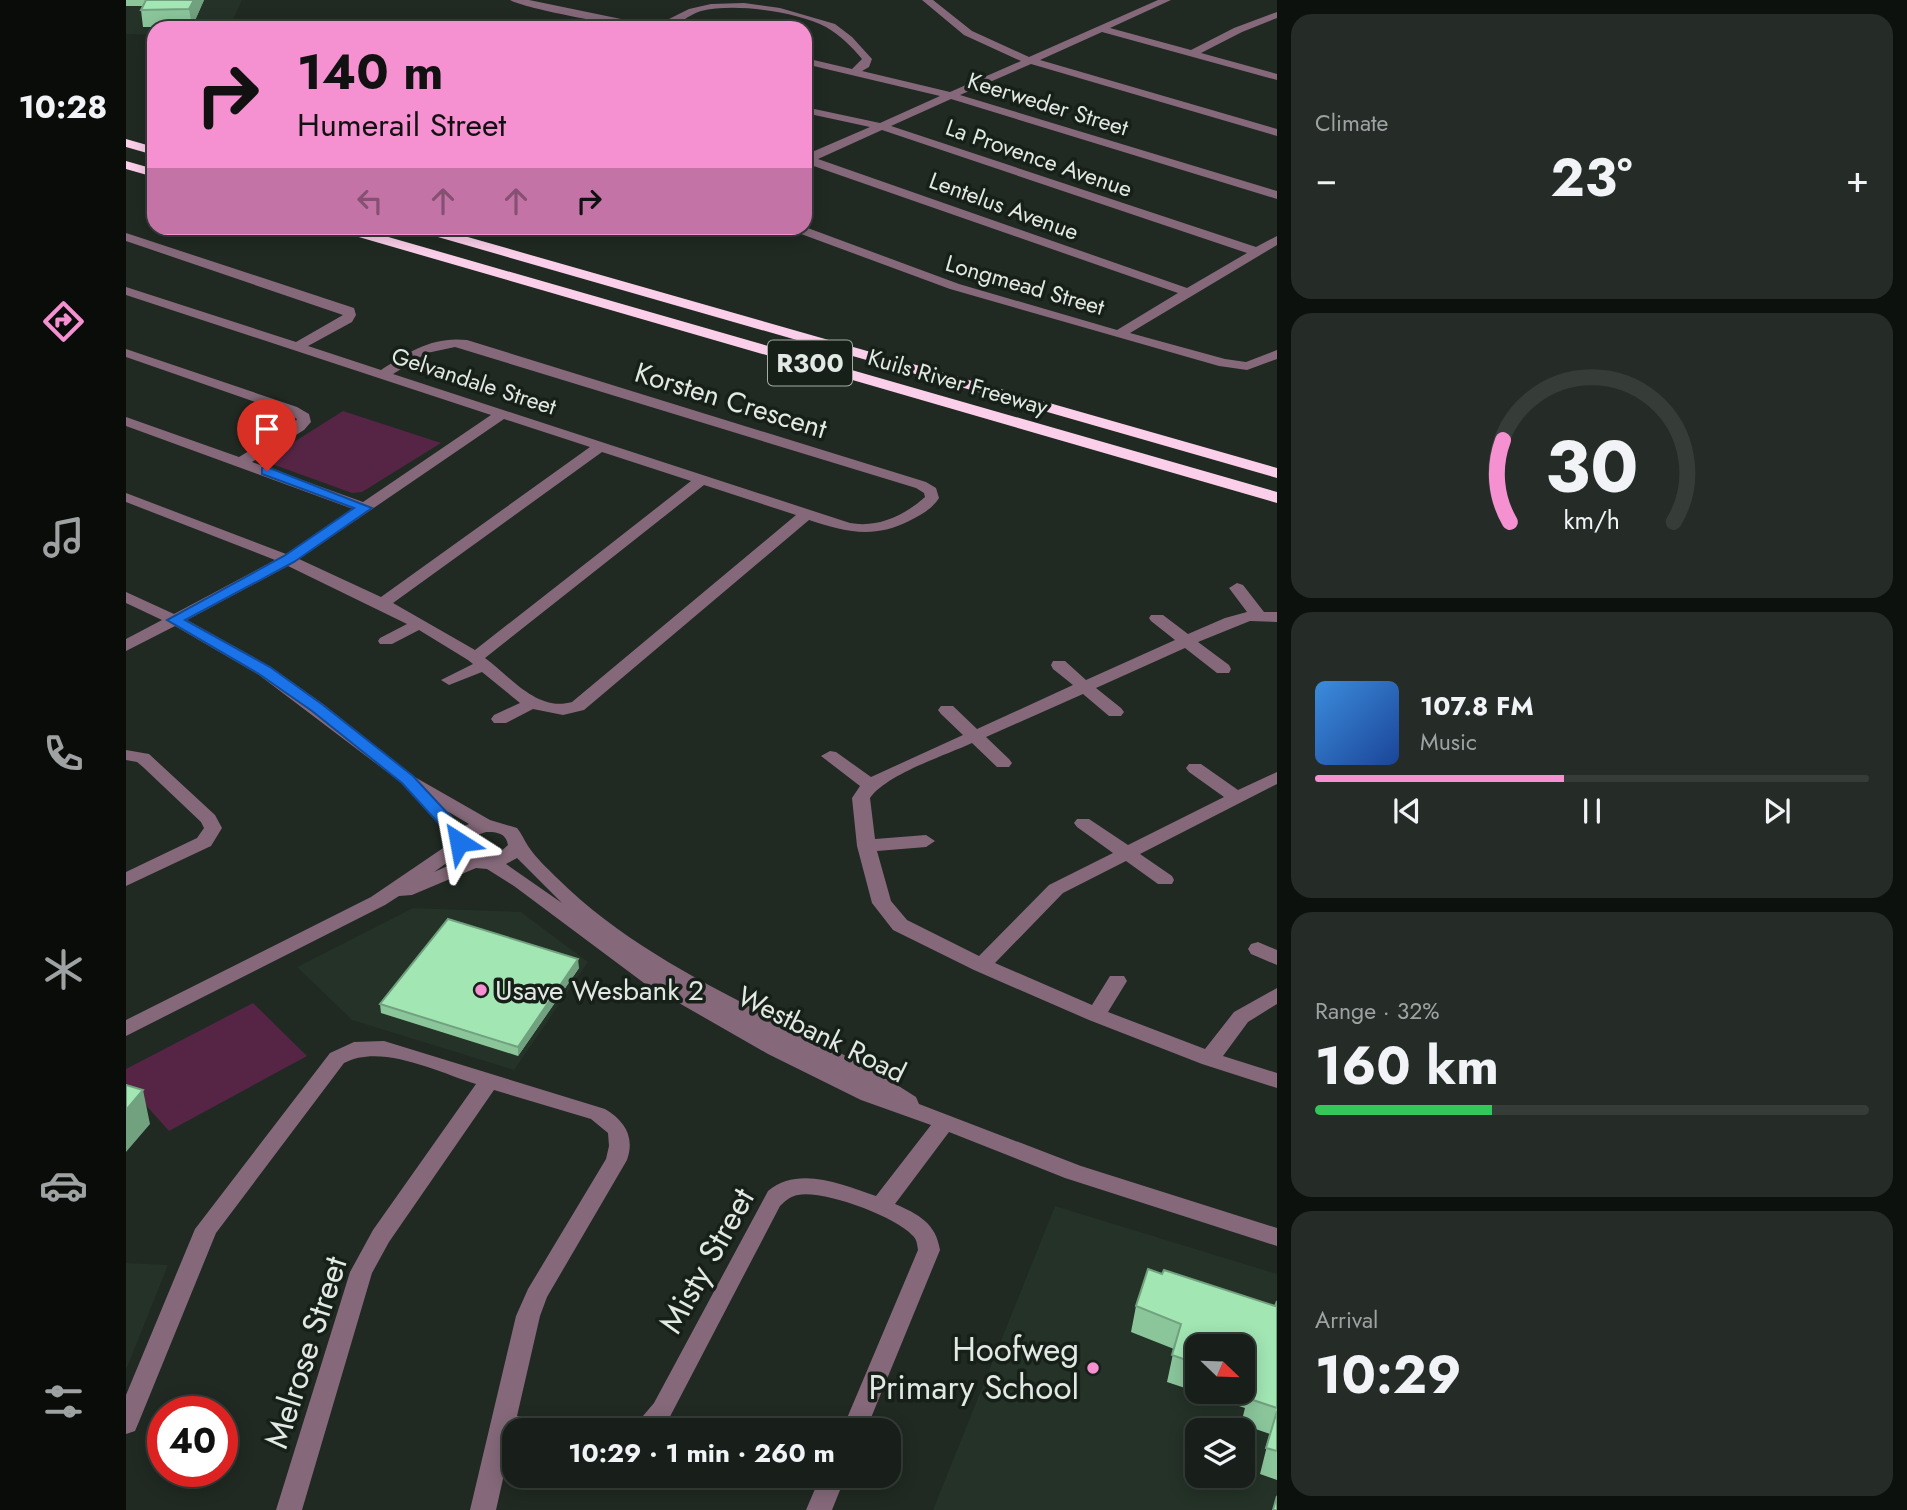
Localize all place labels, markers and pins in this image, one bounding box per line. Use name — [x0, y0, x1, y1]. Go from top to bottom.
pin — [237, 399, 297, 471]
place label: Usave Wesbank 2 — [495, 970, 704, 1011]
marker: Usave Wesbank 2 — [473, 982, 489, 998]
place label: Hoofweg Primary School — [869, 1326, 1079, 1411]
marker: Hoofweg Primary School — [1085, 1360, 1101, 1376]

